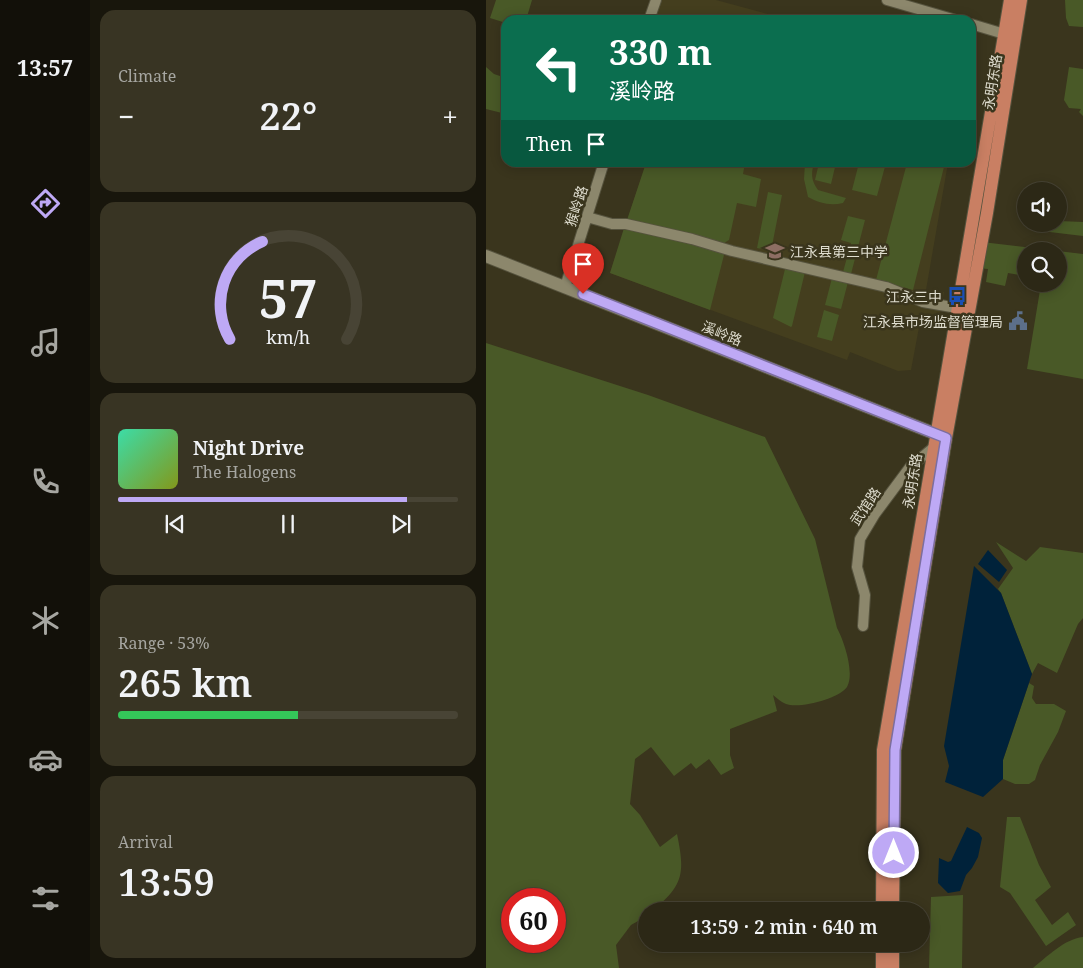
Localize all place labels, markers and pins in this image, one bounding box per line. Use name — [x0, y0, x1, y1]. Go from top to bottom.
school or university icon: 江永县第三中学 — [764, 240, 786, 262]
place label: 江永县第三中学 — [790, 242, 888, 261]
pin — [562, 243, 604, 294]
bus stop icon: 江永三中 — [946, 285, 968, 307]
place label: 江永三中 — [886, 287, 942, 306]
public building icon: 江永县市场监督管理局 — [1007, 310, 1029, 332]
place label: 江永县市场监督管理局 — [863, 312, 1003, 331]

